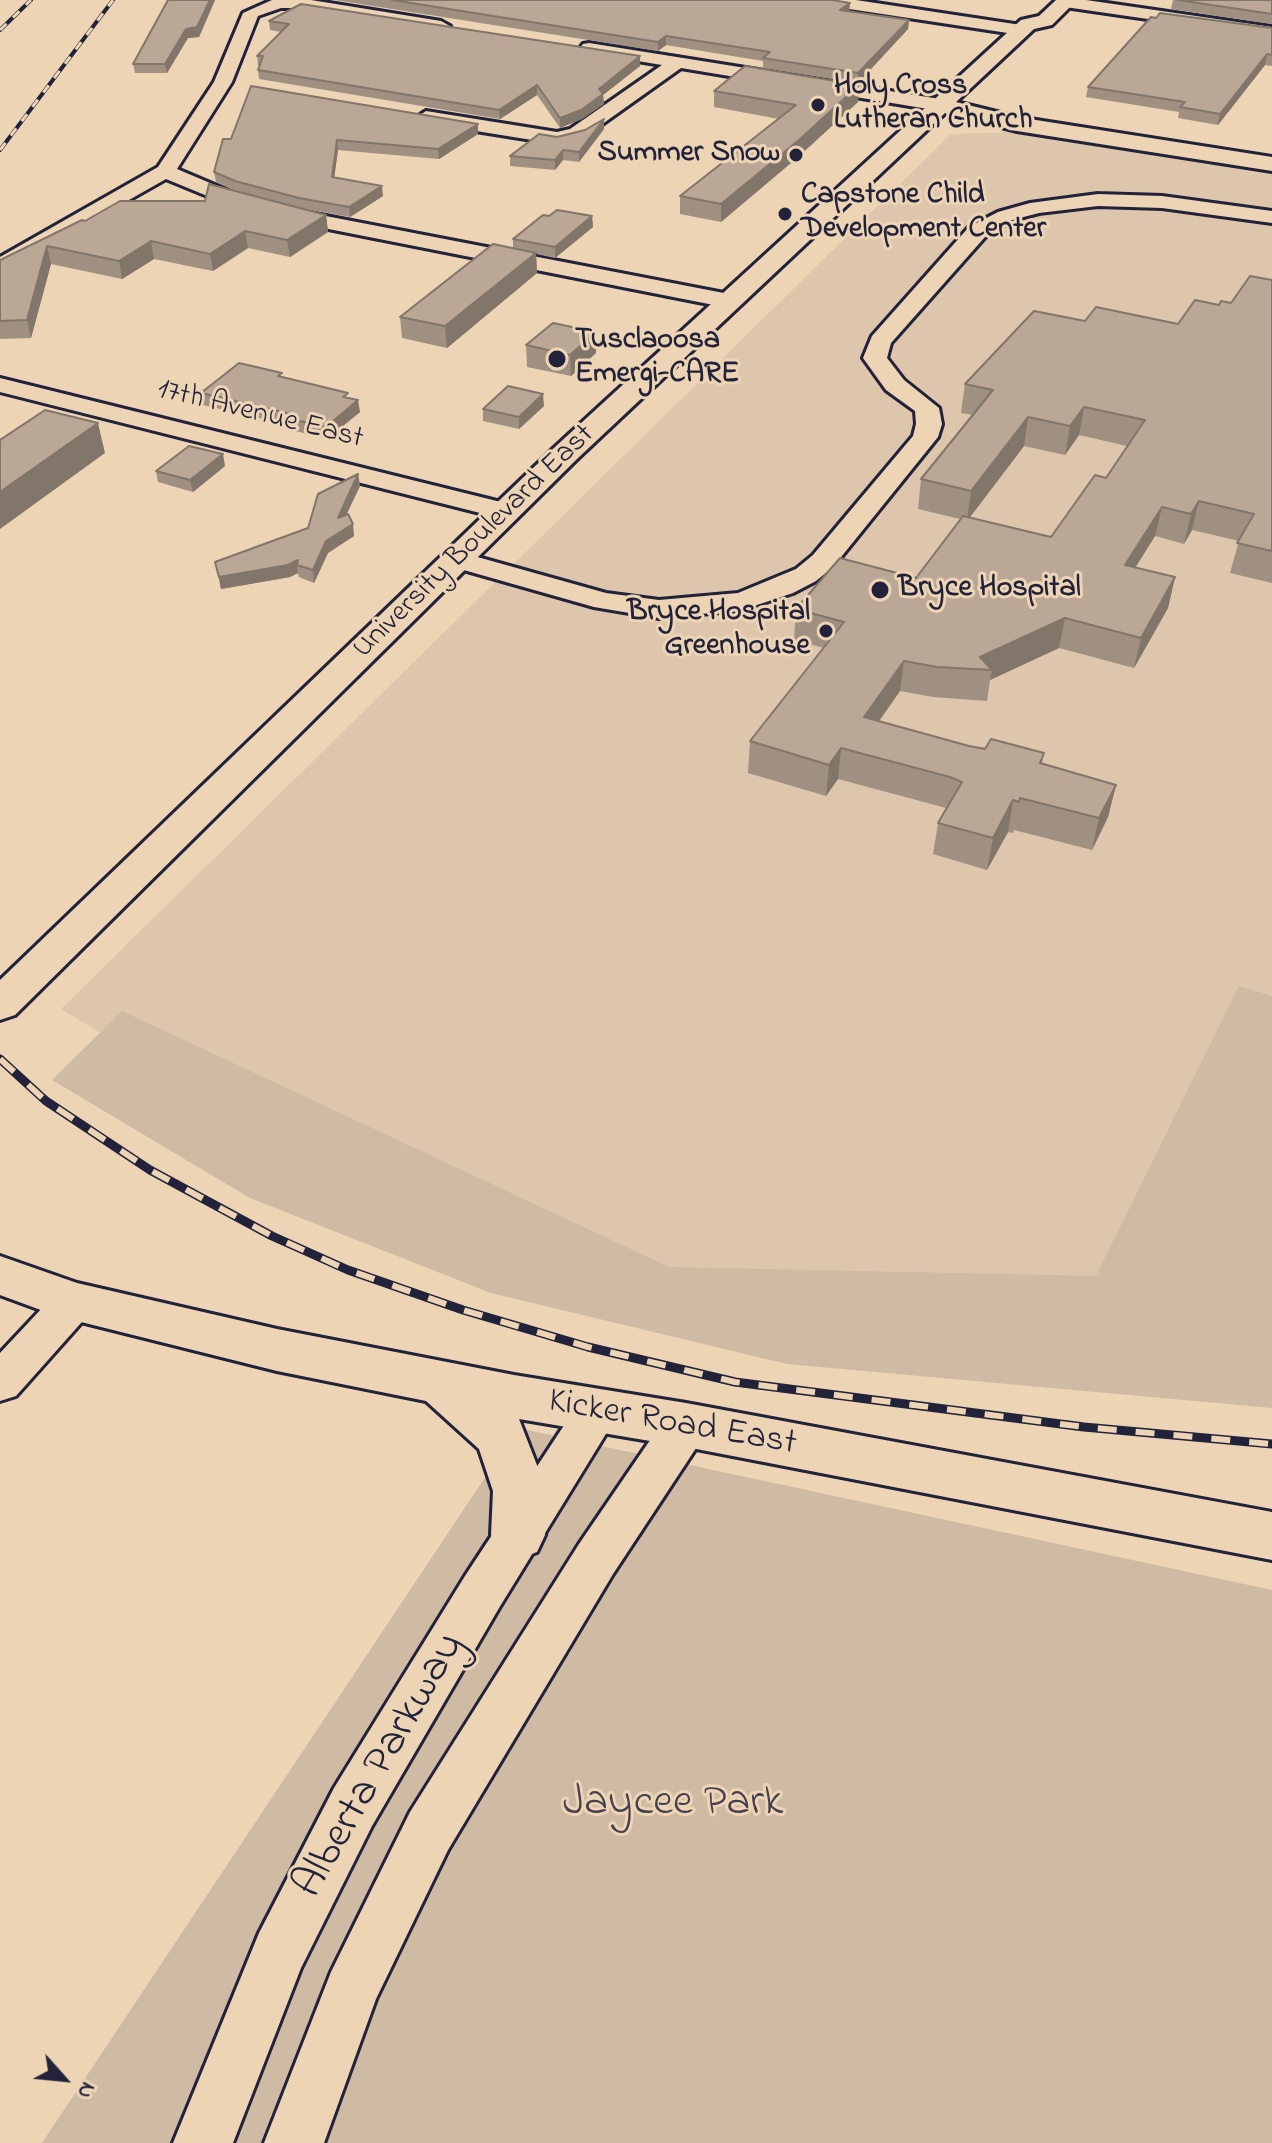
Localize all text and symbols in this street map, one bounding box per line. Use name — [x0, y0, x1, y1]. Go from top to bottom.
place label: Holy Cross Lutheran Church — [834, 70, 1032, 140]
marker: Holy Cross Lutheran Church — [809, 96, 827, 114]
place label: Summer Snow — [598, 137, 780, 173]
marker: Summer Snow — [787, 146, 805, 164]
place label: Capstone Child Development Center — [801, 179, 1046, 250]
marker: Capstone Child Development Center — [776, 205, 794, 223]
place label: Tusclaoosa Emergi-CARE — [575, 324, 739, 394]
marker: Tusclaoosa Emergi-CARE — [546, 348, 568, 370]
street label: 17th Avenue East — [153, 373, 367, 459]
street label: University Boulevard East — [347, 418, 603, 668]
place label: Bryce Hospital — [898, 572, 1081, 608]
marker: Bryce Hospital — [869, 579, 891, 601]
place label: Bryce Hospital Greenhouse — [627, 596, 810, 666]
marker: Bryce Hospital Greenhouse — [817, 622, 835, 640]
street label: Kicker Road East — [545, 1382, 799, 1468]
street label: Alberta Parkway — [285, 1625, 479, 1909]
park label: Jaycee Park — [563, 1780, 783, 1832]
north arrow — [24, 2039, 104, 2119]
text: N — [68, 2076, 103, 2104]

